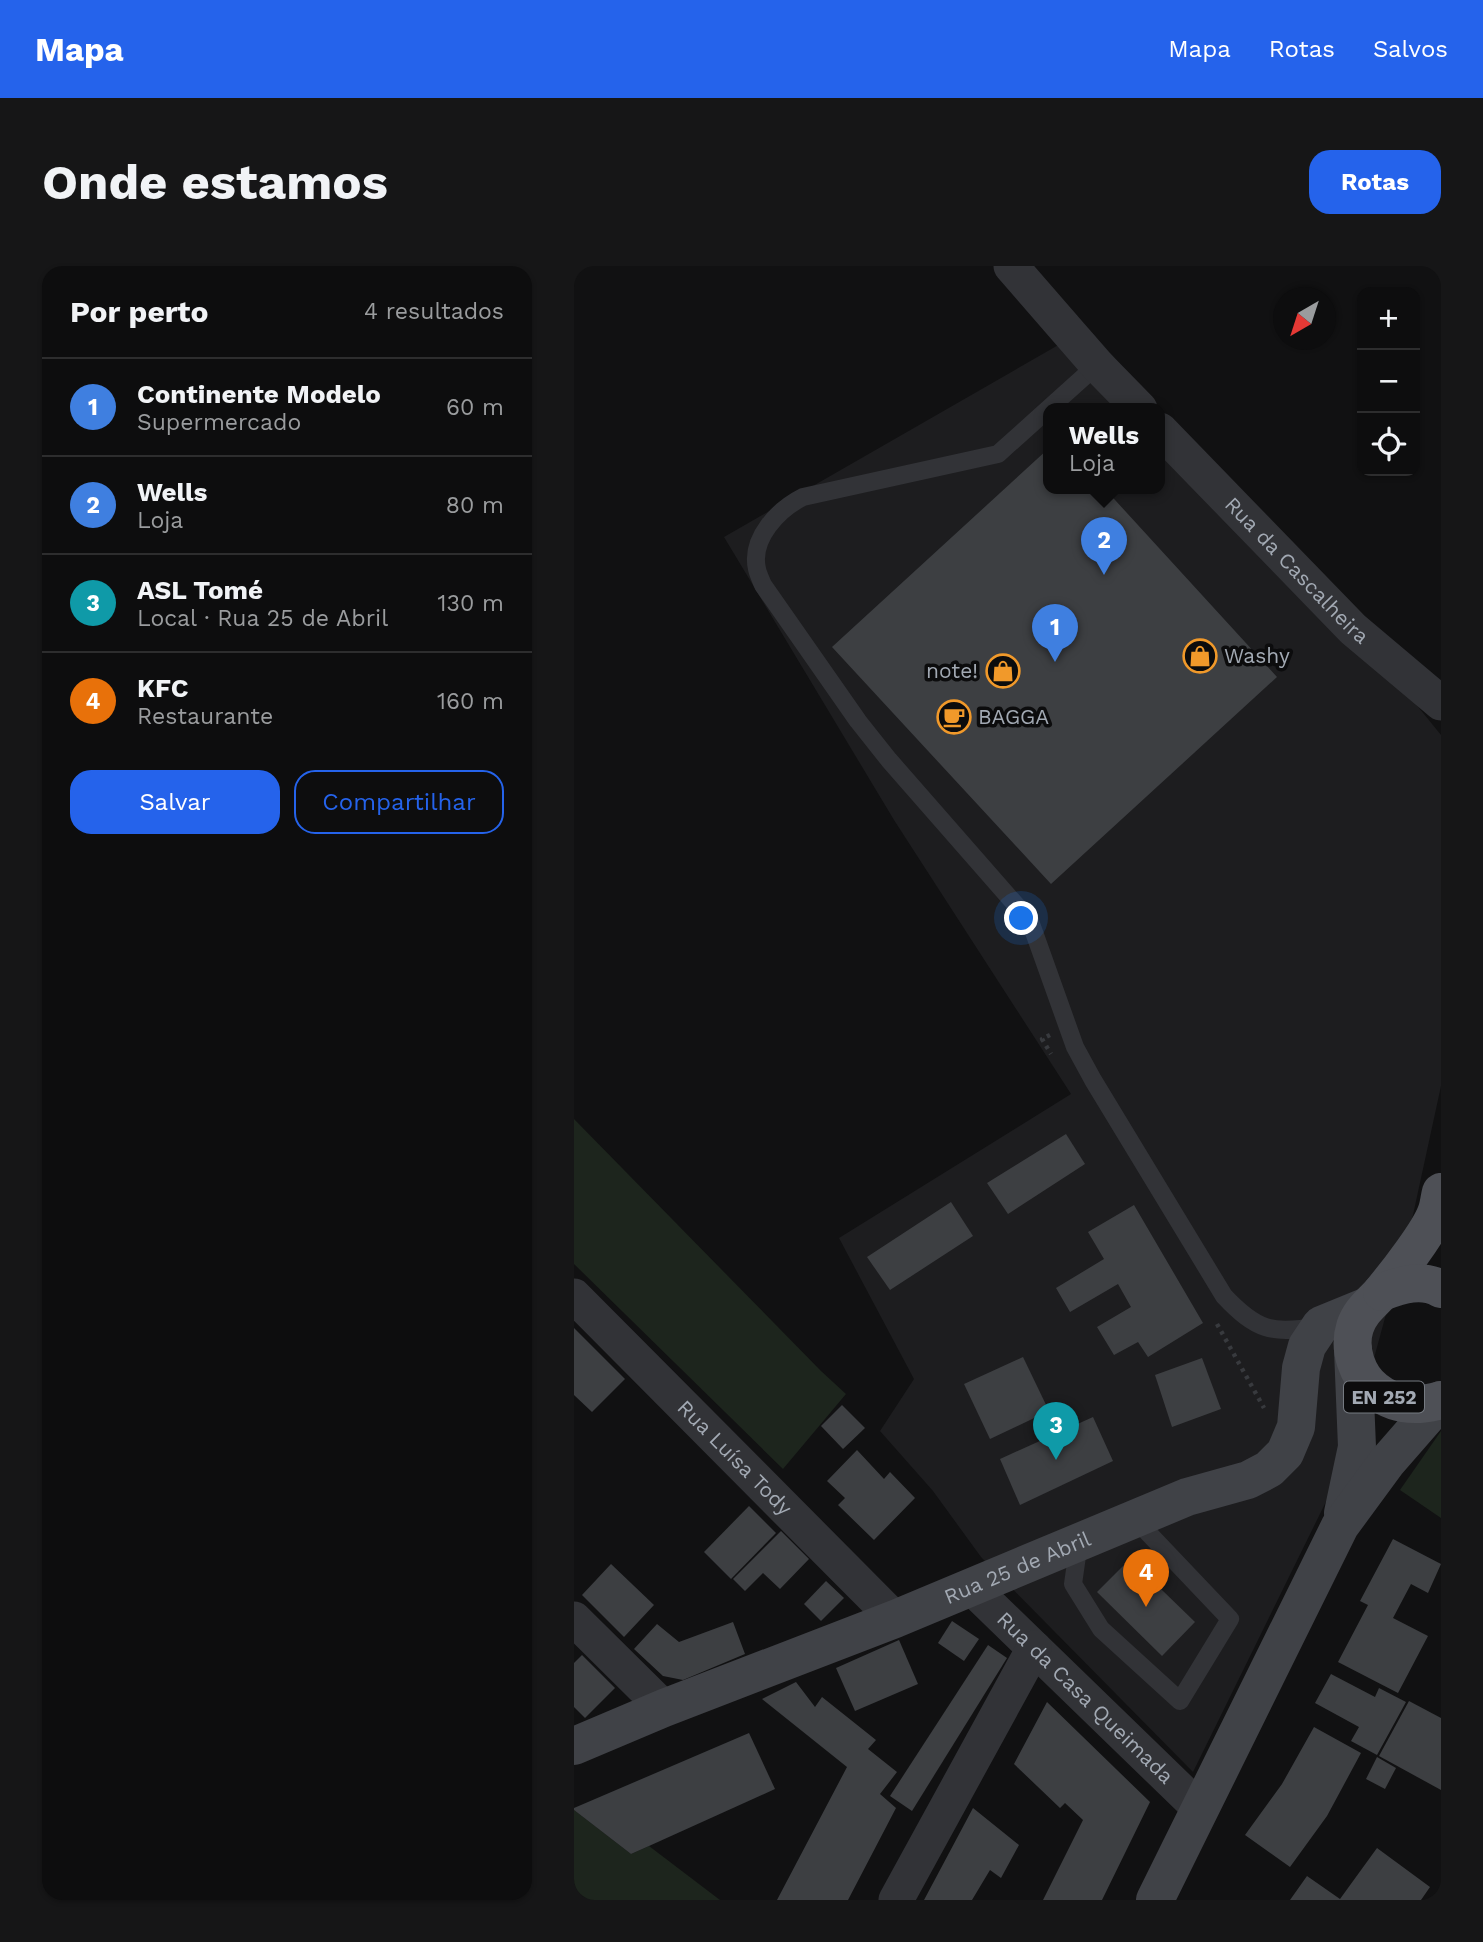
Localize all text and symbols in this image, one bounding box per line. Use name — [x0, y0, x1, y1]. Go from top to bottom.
text: Mapa — [35, 30, 124, 69]
text: Mapa — [1168, 35, 1231, 63]
text: Rotas — [1269, 35, 1335, 63]
text: Salvos — [1373, 35, 1448, 63]
button: Rotas — [1309, 150, 1441, 214]
text: Onde estamos — [42, 153, 388, 211]
north arrow — [1273, 287, 1336, 350]
map controls — [1357, 287, 1420, 476]
button: + — [1357, 287, 1420, 350]
text: Por perto — [70, 294, 208, 329]
text: 4 resultados — [364, 298, 504, 325]
button: − — [1357, 350, 1420, 413]
text: Continente Modelo — [137, 379, 381, 409]
text: 1 — [88, 394, 98, 421]
text: 60 m — [446, 394, 504, 421]
popup — [1043, 403, 1165, 494]
text: Supermercado — [137, 409, 301, 436]
button: locate — [1357, 413, 1420, 476]
text: Wells — [1069, 420, 1139, 450]
text: Loja — [1069, 450, 1115, 477]
text: Wells — [137, 477, 207, 507]
text: 2 — [86, 492, 100, 519]
text: 80 m — [446, 492, 504, 519]
street label: Rua da Cascalheira — [1220, 492, 1374, 649]
text: Loja — [137, 507, 183, 534]
pin: 2 — [1081, 517, 1127, 575]
text: ASL Tomé — [137, 575, 263, 605]
text: 3 — [86, 590, 100, 617]
text: 130 m — [438, 590, 504, 617]
pin: 1 — [1032, 604, 1078, 662]
text: Local · Rua 25 de Abril — [137, 605, 388, 632]
shop icon: Washy — [1181, 637, 1219, 675]
place label: Washy — [1224, 643, 1290, 668]
shop icon: note! — [984, 652, 1022, 690]
place label: note! — [926, 658, 978, 683]
text: KFC — [137, 673, 189, 703]
text: 4 — [86, 688, 100, 715]
text: 160 m — [437, 688, 504, 715]
cafe icon: BAGGA — [935, 698, 973, 736]
text: Restaurante — [137, 703, 273, 730]
place label: BAGGA — [978, 704, 1049, 729]
button: Salvar — [70, 770, 280, 834]
button: Compartilhar — [294, 770, 504, 834]
your location — [1004, 901, 1038, 935]
road number: EN 252 — [1344, 1382, 1424, 1413]
street label: Rua Luísa Tody — [673, 1395, 798, 1520]
pin: 3 — [1033, 1402, 1079, 1460]
street label: Rua 25 de Abril — [940, 1525, 1095, 1609]
pin: 4 — [1123, 1549, 1169, 1607]
street label: Rua da Casa Queimada — [992, 1606, 1179, 1789]

